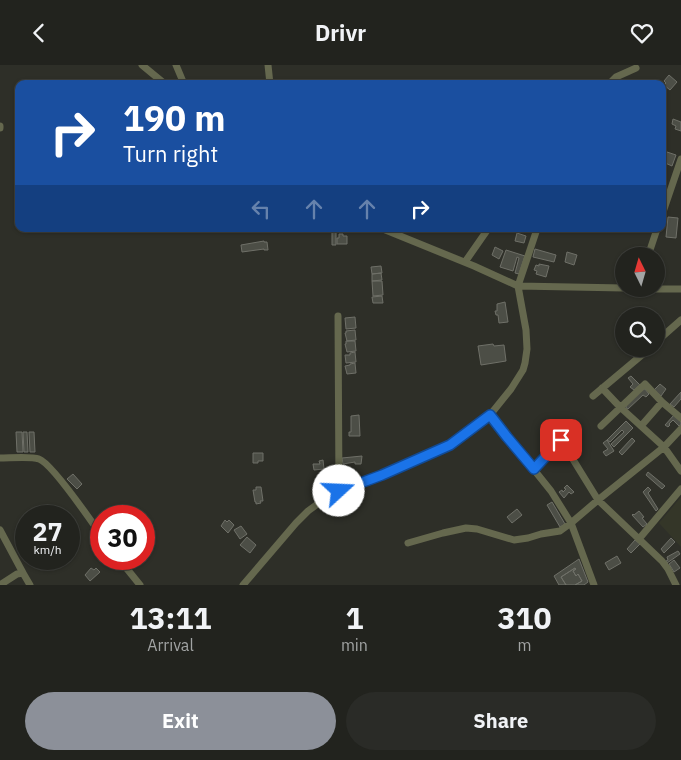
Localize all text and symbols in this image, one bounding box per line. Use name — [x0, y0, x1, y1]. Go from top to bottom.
text: Drivr — [315, 18, 366, 47]
icon: back — [25, 19, 53, 47]
icon: heart — [628, 19, 656, 47]
text: 190 m — [123, 95, 226, 141]
icon: right — [40, 100, 105, 165]
text: Turn right — [123, 139, 218, 168]
icon: left — [247, 195, 275, 223]
icon: ahead — [300, 195, 328, 223]
icon: ahead — [353, 195, 381, 223]
icon: right — [406, 195, 434, 223]
north arrow — [615, 247, 665, 297]
map controls — [615, 247, 665, 357]
button: search — [615, 307, 665, 357]
pin — [540, 419, 582, 461]
icon: arrive — [547, 426, 575, 454]
position arrow — [312, 464, 364, 516]
speed limit sign: 30 — [90, 505, 155, 570]
text: 27 — [32, 515, 63, 548]
text: km/h — [33, 542, 62, 557]
text: 13:11 — [130, 598, 211, 637]
text: 1 — [345, 598, 363, 637]
text: 310 — [497, 598, 551, 637]
text: Arrival — [147, 635, 194, 655]
text: min — [341, 635, 368, 655]
text: m — [517, 635, 531, 655]
button: Exit — [25, 692, 336, 750]
button: Share — [346, 692, 656, 750]

